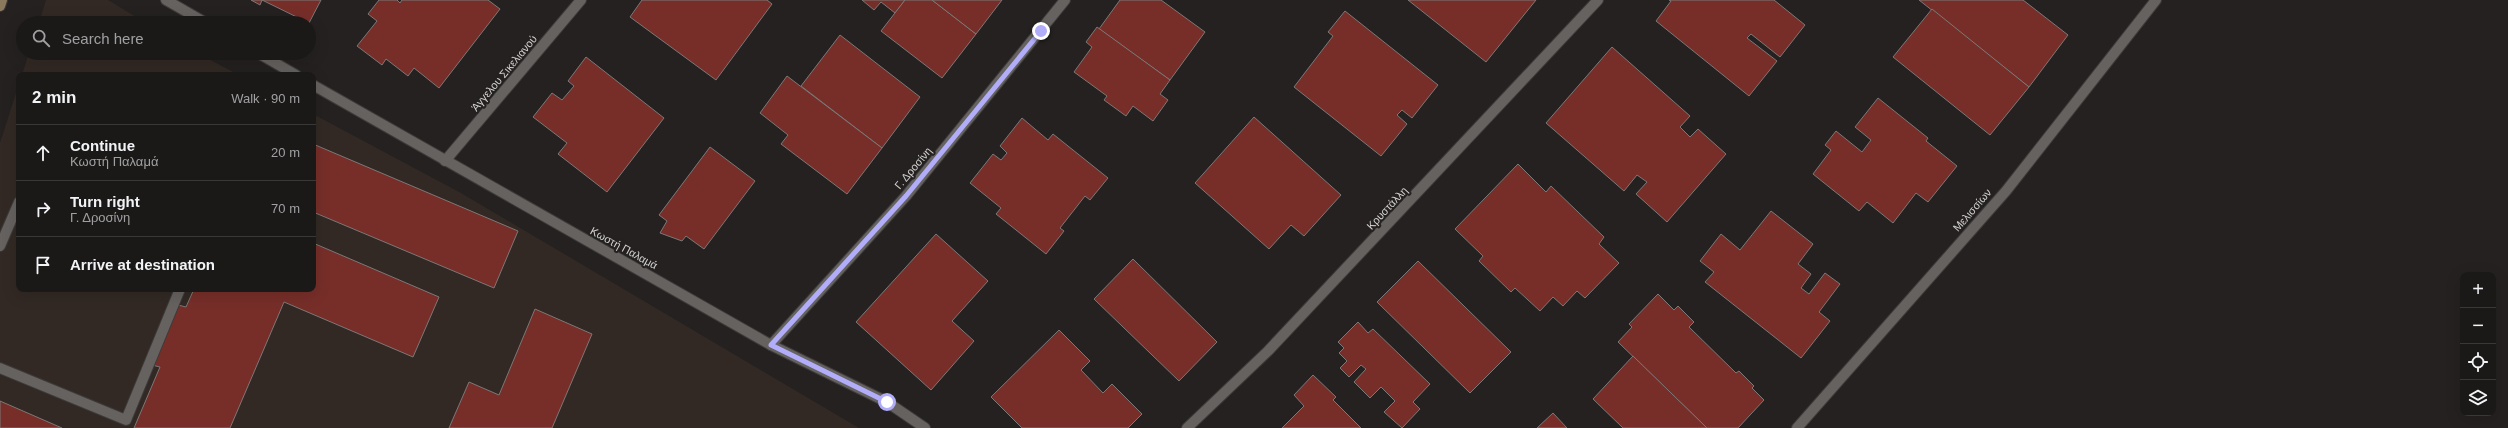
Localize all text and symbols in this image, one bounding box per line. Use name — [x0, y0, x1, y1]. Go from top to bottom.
search box — [16, 16, 316, 60]
route end — [1032, 22, 1050, 40]
icon: search — [30, 27, 52, 49]
text: Search here — [62, 30, 144, 47]
street label: Άγγελου Σικελιανού — [469, 33, 539, 113]
text: 2 min — [32, 88, 76, 107]
text: Walk · 90 m — [231, 91, 300, 106]
text: Continue — [70, 137, 135, 154]
icon: ahead — [32, 142, 54, 164]
text: 20 m — [271, 145, 300, 160]
street label: Γ. Δροσίνη — [892, 145, 934, 191]
text: Κωστή Παλαμά — [70, 154, 158, 169]
street label: Κρυστάλλη — [1364, 184, 1410, 232]
street label: Μελισσίων — [1950, 186, 1994, 234]
text: Turn right — [70, 193, 140, 210]
icon: right — [32, 198, 54, 220]
text: 70 m — [271, 201, 300, 216]
text: Γ. Δροσίνη — [70, 210, 130, 225]
street label: Κωστή Παλαμά — [588, 225, 660, 272]
icon: arrive — [32, 254, 54, 276]
text: Arrive at destination — [70, 256, 215, 273]
map controls — [2460, 272, 2496, 416]
button: + — [2460, 272, 2496, 308]
button: − — [2460, 308, 2496, 344]
button: locate — [2460, 344, 2496, 380]
button: layers — [2460, 380, 2496, 416]
route start — [878, 393, 896, 411]

